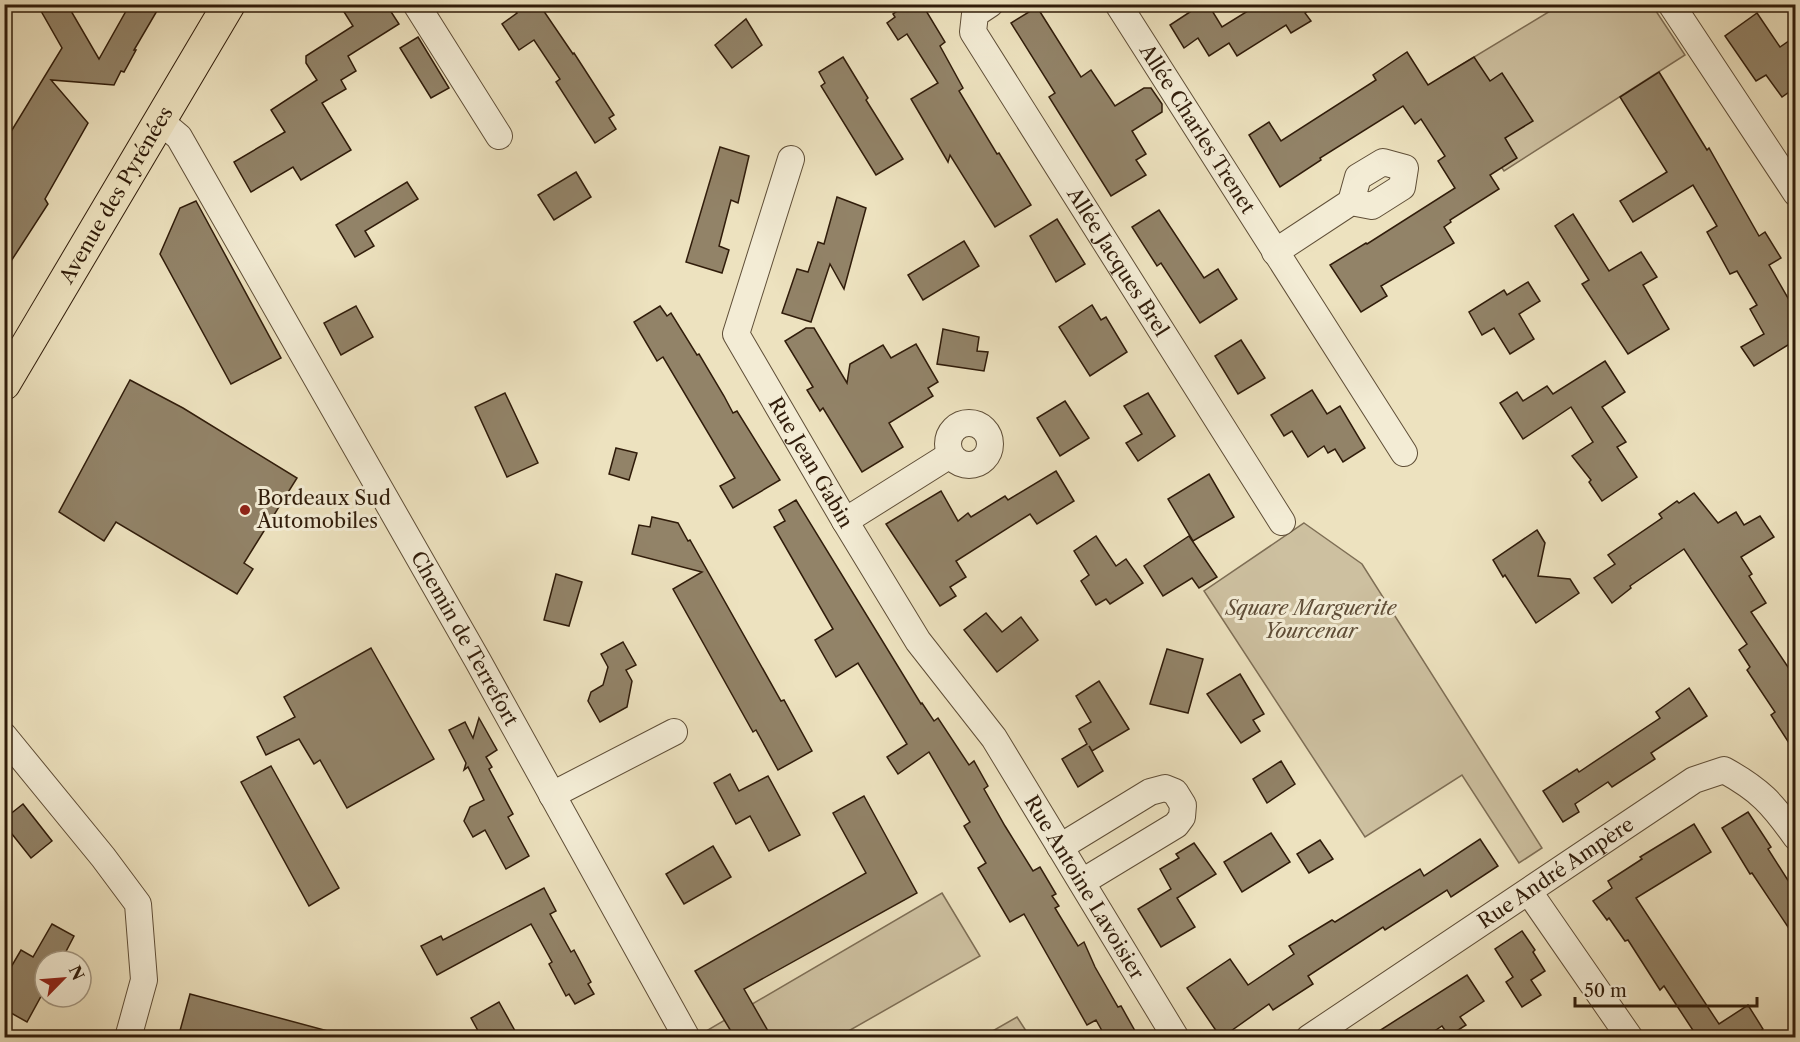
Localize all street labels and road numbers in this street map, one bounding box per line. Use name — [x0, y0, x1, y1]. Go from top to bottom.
street label: Allée Charles Trenet — [1134, 39, 1260, 218]
street label: Avenue des Pyrénées — [54, 102, 178, 288]
street label: Allée Jacques Brel — [1062, 182, 1174, 341]
street label: Rue Jean Gabin — [763, 393, 859, 532]
street label: Chemin de Terrefort — [406, 547, 524, 730]
street label: Rue Antoine Lavoisier — [1020, 791, 1150, 984]
street label: Rue André Ampère — [1473, 812, 1638, 933]

